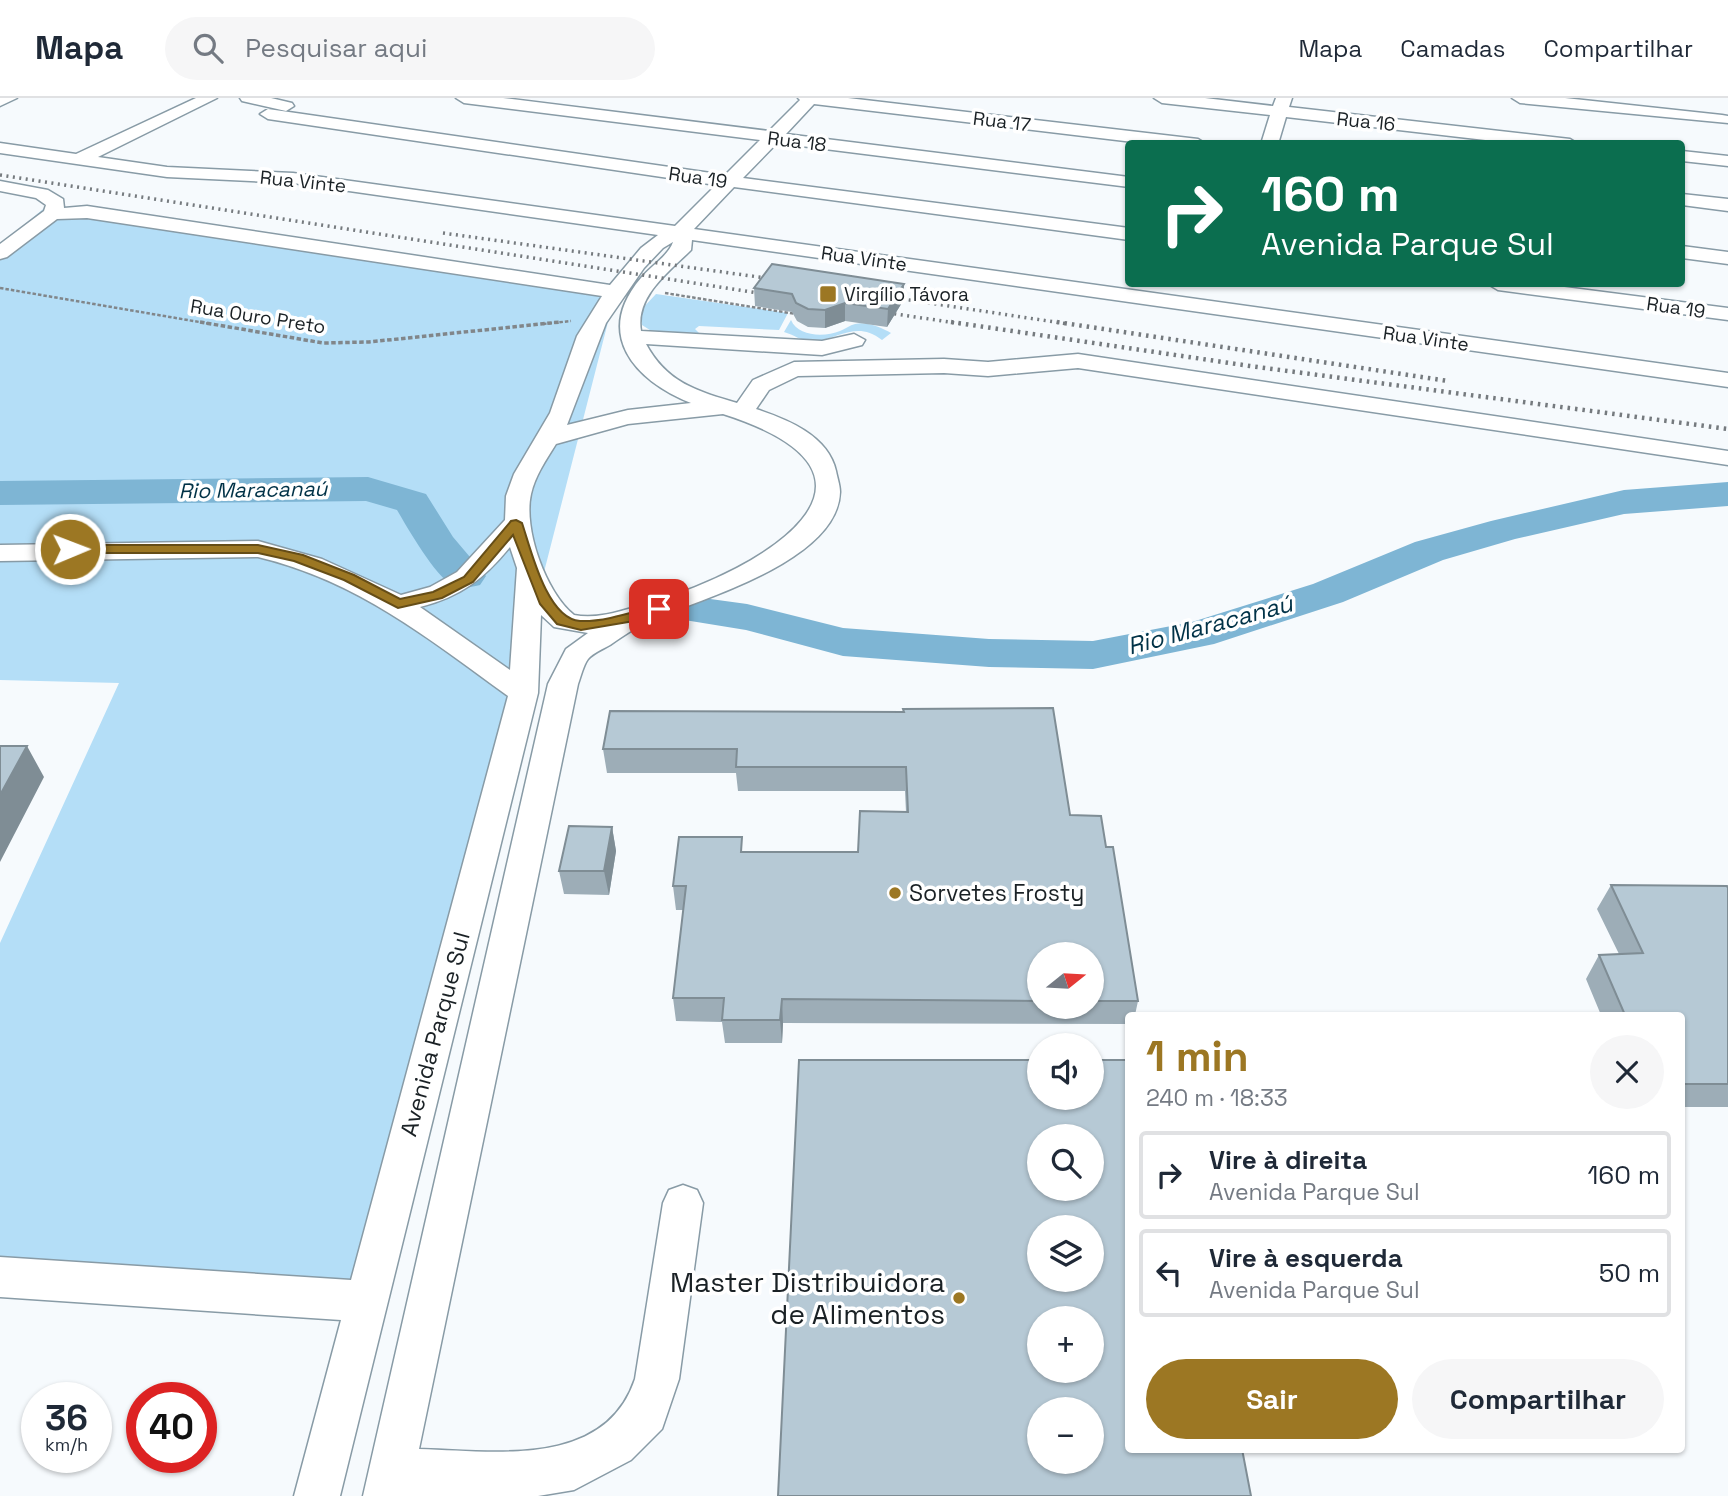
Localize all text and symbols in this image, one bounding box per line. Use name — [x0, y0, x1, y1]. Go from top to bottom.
search box — [165, 17, 655, 80]
text: Mapa — [35, 27, 123, 69]
icon: search — [189, 29, 227, 67]
text: Pesquisar aqui — [245, 31, 427, 65]
text: Mapa — [1298, 33, 1362, 64]
text: Camadas — [1400, 33, 1505, 64]
text: Compartilhar — [1543, 33, 1693, 64]
street label: Rua 17 — [972, 106, 1033, 137]
street label: Rua 16 — [1335, 106, 1397, 137]
street label: Rua 18 — [766, 125, 828, 158]
street label: Rua 19 — [667, 161, 729, 194]
text: 160 m — [1261, 163, 1399, 225]
street label: Rua Vinte — [259, 165, 347, 198]
icon: right — [1146, 168, 1237, 259]
text: Avenida Parque Sul — [1261, 224, 1554, 264]
street label: Rua Vinte — [819, 240, 909, 277]
place label: Virgílio Távora — [844, 282, 969, 307]
marker: Virgílio Távora — [818, 284, 838, 304]
street label: Rua 19 — [1645, 291, 1707, 324]
street label: Rua Ouro Preto — [189, 293, 327, 340]
street label: Rua Vinte — [1381, 320, 1471, 357]
water label: Rio Maracanaú — [179, 475, 329, 504]
position arrow — [33, 512, 107, 586]
pin — [629, 579, 689, 639]
water label: Rio Maracanaú — [1124, 587, 1297, 661]
icon: arrive — [640, 590, 678, 628]
place label: Sorvetes Frosty — [909, 878, 1084, 908]
marker: Sorvetes Frosty — [887, 885, 903, 901]
street label: Avenida Parque Sul — [393, 928, 477, 1140]
north arrow — [1027, 942, 1104, 1018]
map controls — [1027, 942, 1104, 1474]
text: 1 min — [1146, 1030, 1249, 1083]
button: sound — [1027, 1033, 1104, 1110]
button: close — [1590, 1035, 1664, 1109]
text: 240 m · 18:33 — [1146, 1083, 1288, 1113]
button: search — [1027, 1124, 1104, 1201]
text: Vire à direita — [1209, 1143, 1367, 1177]
icon: right — [1150, 1156, 1188, 1194]
text: 160 m — [1588, 1158, 1660, 1192]
text: Avenida Parque Sul — [1209, 1177, 1420, 1207]
button: layers — [1027, 1215, 1104, 1292]
text: Vire à esquerda — [1209, 1241, 1403, 1275]
icon: left — [1150, 1254, 1188, 1292]
text: 50 m — [1599, 1256, 1660, 1290]
place label: Master Distribuidora de Alimentos — [670, 1264, 945, 1332]
text: Avenida Parque Sul — [1209, 1275, 1420, 1305]
marker: Master Distribuidora de Alimentos — [951, 1290, 967, 1306]
button: + — [1027, 1306, 1104, 1383]
button: Sair — [1146, 1359, 1398, 1439]
button: Compartilhar — [1412, 1359, 1664, 1439]
speed limit sign: 40 — [126, 1382, 217, 1473]
text: 36 — [45, 1396, 88, 1440]
button: − — [1027, 1397, 1104, 1474]
text: km/h — [45, 1433, 88, 1456]

